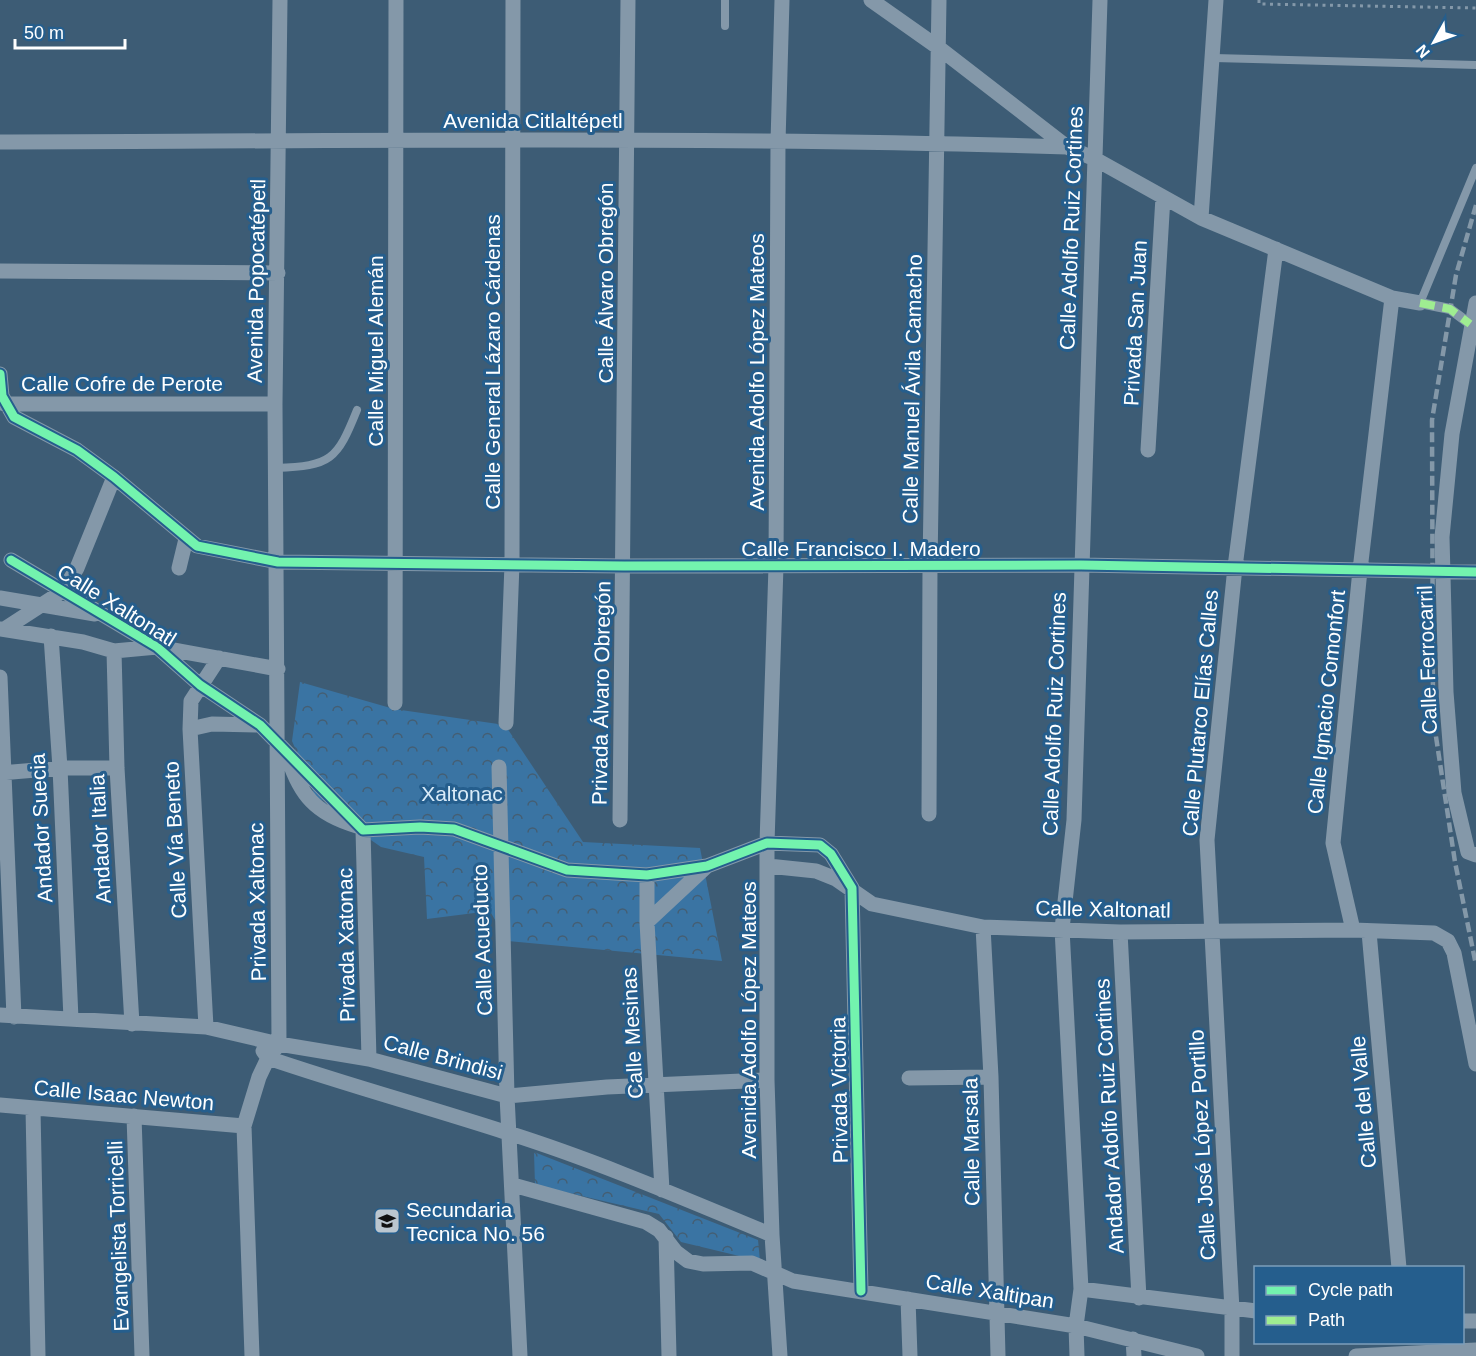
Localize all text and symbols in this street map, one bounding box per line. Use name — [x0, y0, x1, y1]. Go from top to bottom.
scale bar — [15, 12, 124, 50]
north arrow — [1404, 12, 1464, 72]
text: 50 m — [24, 23, 64, 43]
text: N — [1413, 41, 1433, 61]
street label: Calle Adolfo Ruiz Cortines — [1055, 106, 1087, 350]
street label: Avenida Citlaltépetl — [443, 109, 623, 132]
street label: Avenida Popocatépetl — [243, 179, 269, 383]
street label: Calle Álvaro Obregón — [594, 183, 617, 383]
street label: Calle General Lázaro Cárdenas — [481, 214, 504, 510]
street label: Avenida Adolfo López Mateos — [745, 233, 768, 511]
street label: Privada San Juan — [1119, 240, 1151, 406]
street label: Calle Manuel Ávila Camacho — [898, 254, 926, 524]
street label: Calle Miguel Alemán — [364, 255, 387, 447]
street label: Calle Cofre de Perote — [21, 372, 223, 395]
street label: Calle Francisco I. Madero — [741, 537, 981, 560]
street label: Calle Xaltonatl — [53, 559, 181, 651]
street label: Privada Álvaro Obregón — [588, 581, 614, 805]
street label: Calle Ferrocarril — [1413, 585, 1441, 735]
street label: Calle Plutarco Elías Calles — [1178, 589, 1222, 837]
street label: Calle Ignacio Comonfort — [1303, 589, 1349, 815]
street label: Calle Adolfo Ruiz Cortines — [1038, 592, 1070, 836]
street label: Andador Suecia — [26, 752, 56, 903]
street label: Calle Vía Beneto — [159, 761, 191, 919]
street label: Andador Italia — [85, 773, 115, 904]
park label: Xaltonac — [421, 782, 503, 805]
street label: Privada Xaltonac — [244, 822, 270, 982]
street label: Calle Acueducto — [468, 864, 496, 1016]
street label: Privada Xatonac — [333, 868, 359, 1022]
street label: Avenida Adolfo López Mateos — [737, 881, 760, 1159]
street label: Calle Xaltonatl — [1035, 896, 1171, 922]
street label: Calle Mesinas — [617, 967, 647, 1099]
street label: Andador Adolfo Ruiz Cortines — [1090, 978, 1128, 1254]
street label: Privada Victoria — [826, 1016, 852, 1164]
street label: Calle José López Portillo — [1184, 1029, 1220, 1261]
street label: Calle Brindisi — [381, 1030, 505, 1084]
street label: Calle del Valle — [1346, 1035, 1380, 1169]
street label: Calle Isaac Newton — [33, 1076, 215, 1114]
street label: Calle Marsala — [958, 1077, 984, 1206]
street label: Evangelista Torricelli — [103, 1140, 133, 1332]
place label: Secundaria Tecnica No. 56 — [406, 1198, 545, 1245]
school or university icon: Secundaria Tecnica No. 56 — [372, 1206, 402, 1236]
legend — [1254, 1266, 1464, 1344]
street label: Calle Xaltipan — [924, 1270, 1056, 1312]
text: Cycle path — [1308, 1280, 1393, 1300]
text: Path — [1308, 1310, 1345, 1330]

